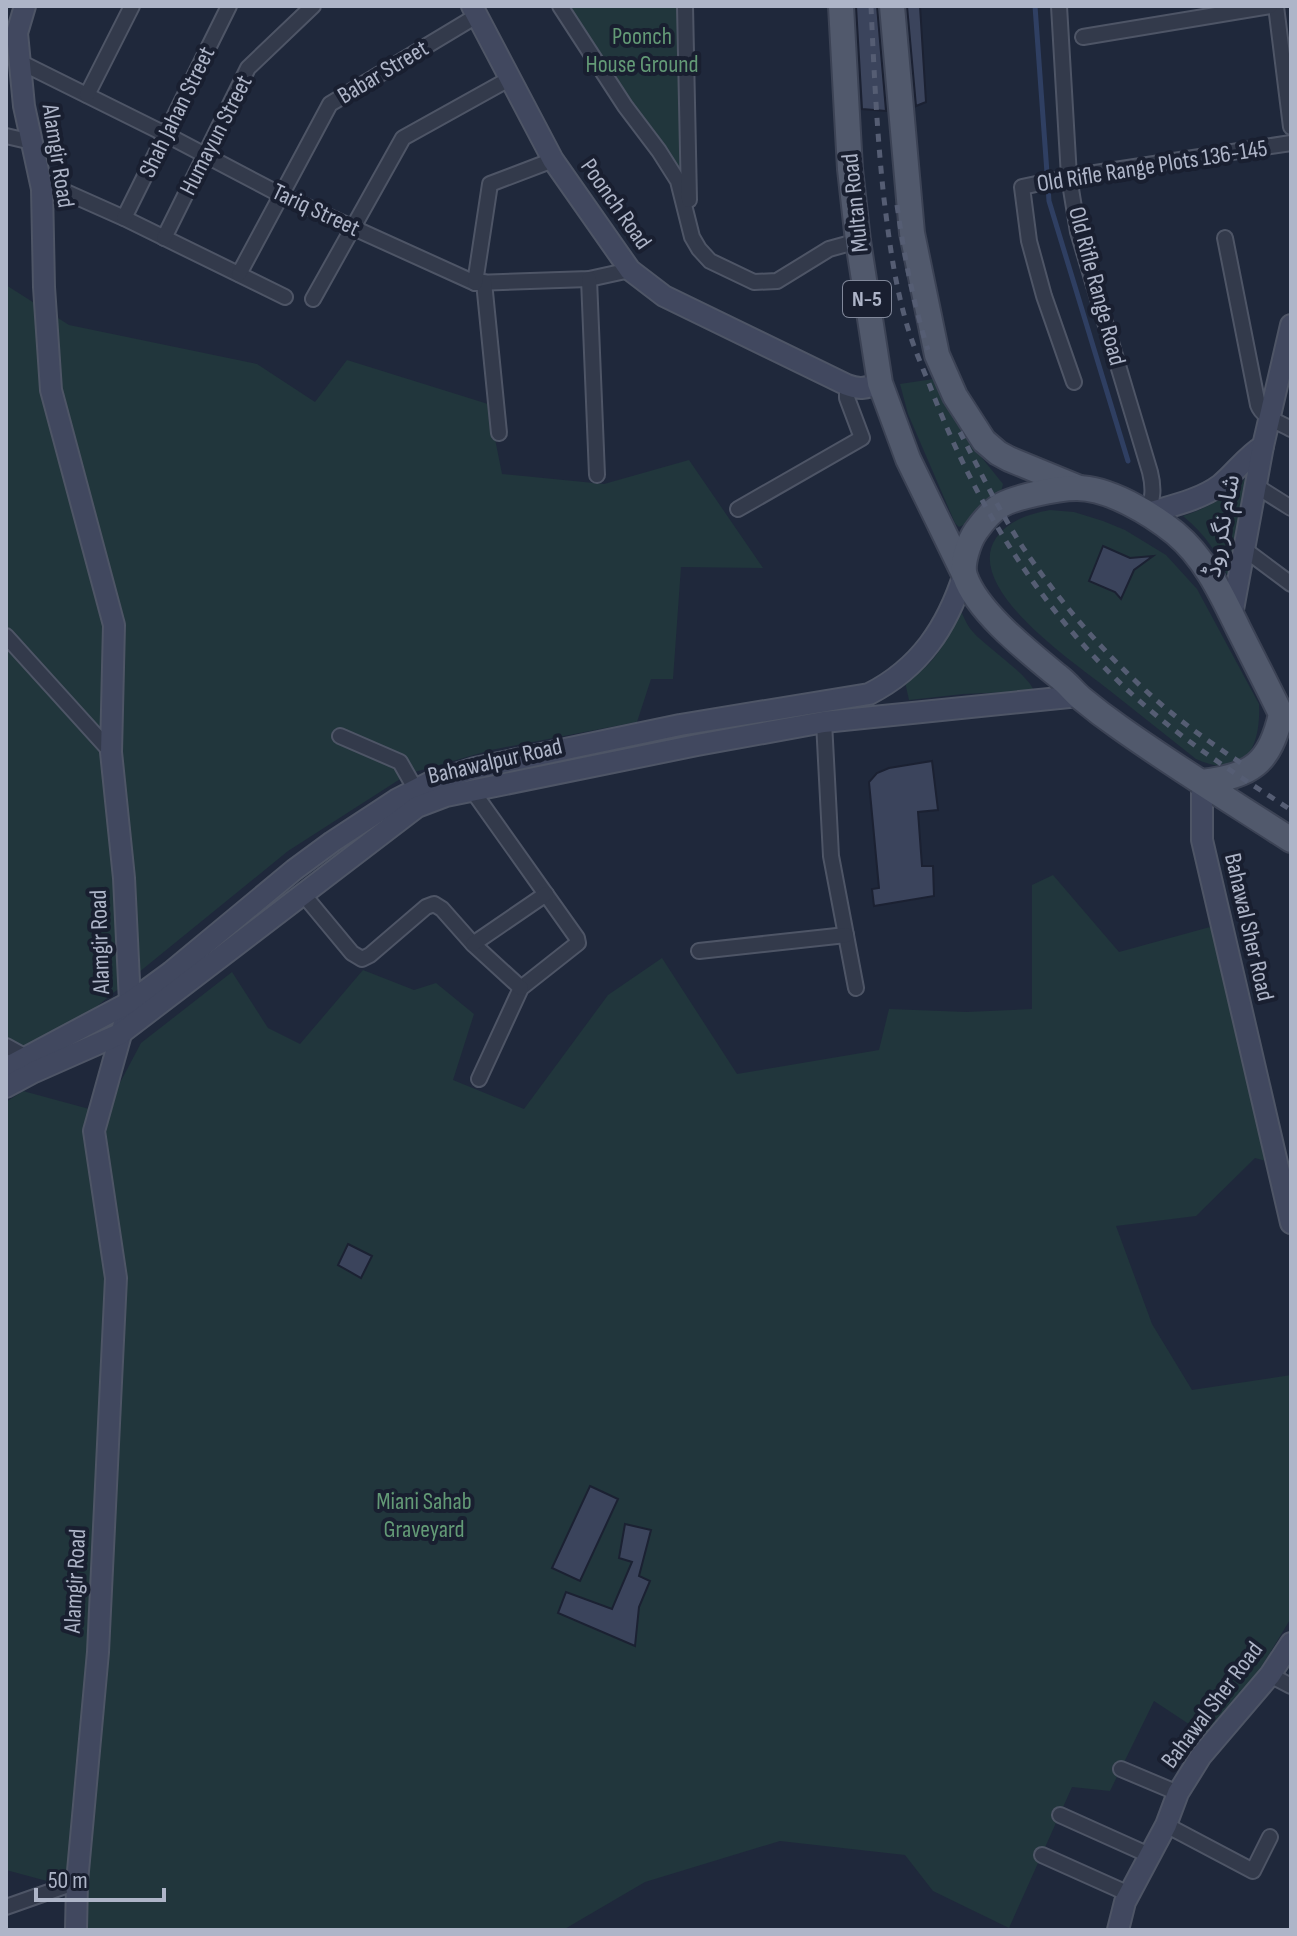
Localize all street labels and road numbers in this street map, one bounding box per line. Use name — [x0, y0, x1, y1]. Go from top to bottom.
street label: Babar Street — [332, 34, 434, 110]
street label: Shah Jahan Street — [133, 42, 221, 182]
street label: Humayun Street — [173, 70, 259, 200]
street label: Alamgir Road — [35, 101, 80, 210]
street label: Old Rifle Range Plots 136-145 — [1035, 133, 1269, 199]
street label: Multan Road — [835, 152, 875, 254]
street label: Poonch Road — [574, 153, 658, 255]
street label: Tariq Street — [268, 177, 364, 243]
street label: Old Rifle Range Road — [1062, 204, 1132, 368]
road number: N-5 — [843, 281, 891, 317]
street label: شام نگر روڈ — [1198, 472, 1249, 580]
street label: Bahawalpur Road — [425, 731, 565, 791]
street label: Bahawal Sher Road — [1218, 850, 1280, 1004]
street label: Alamgir Road — [84, 889, 116, 996]
street label: Alamgir Road — [58, 1528, 92, 1635]
street label: Bahawal Sher Road — [1155, 1636, 1269, 1774]

